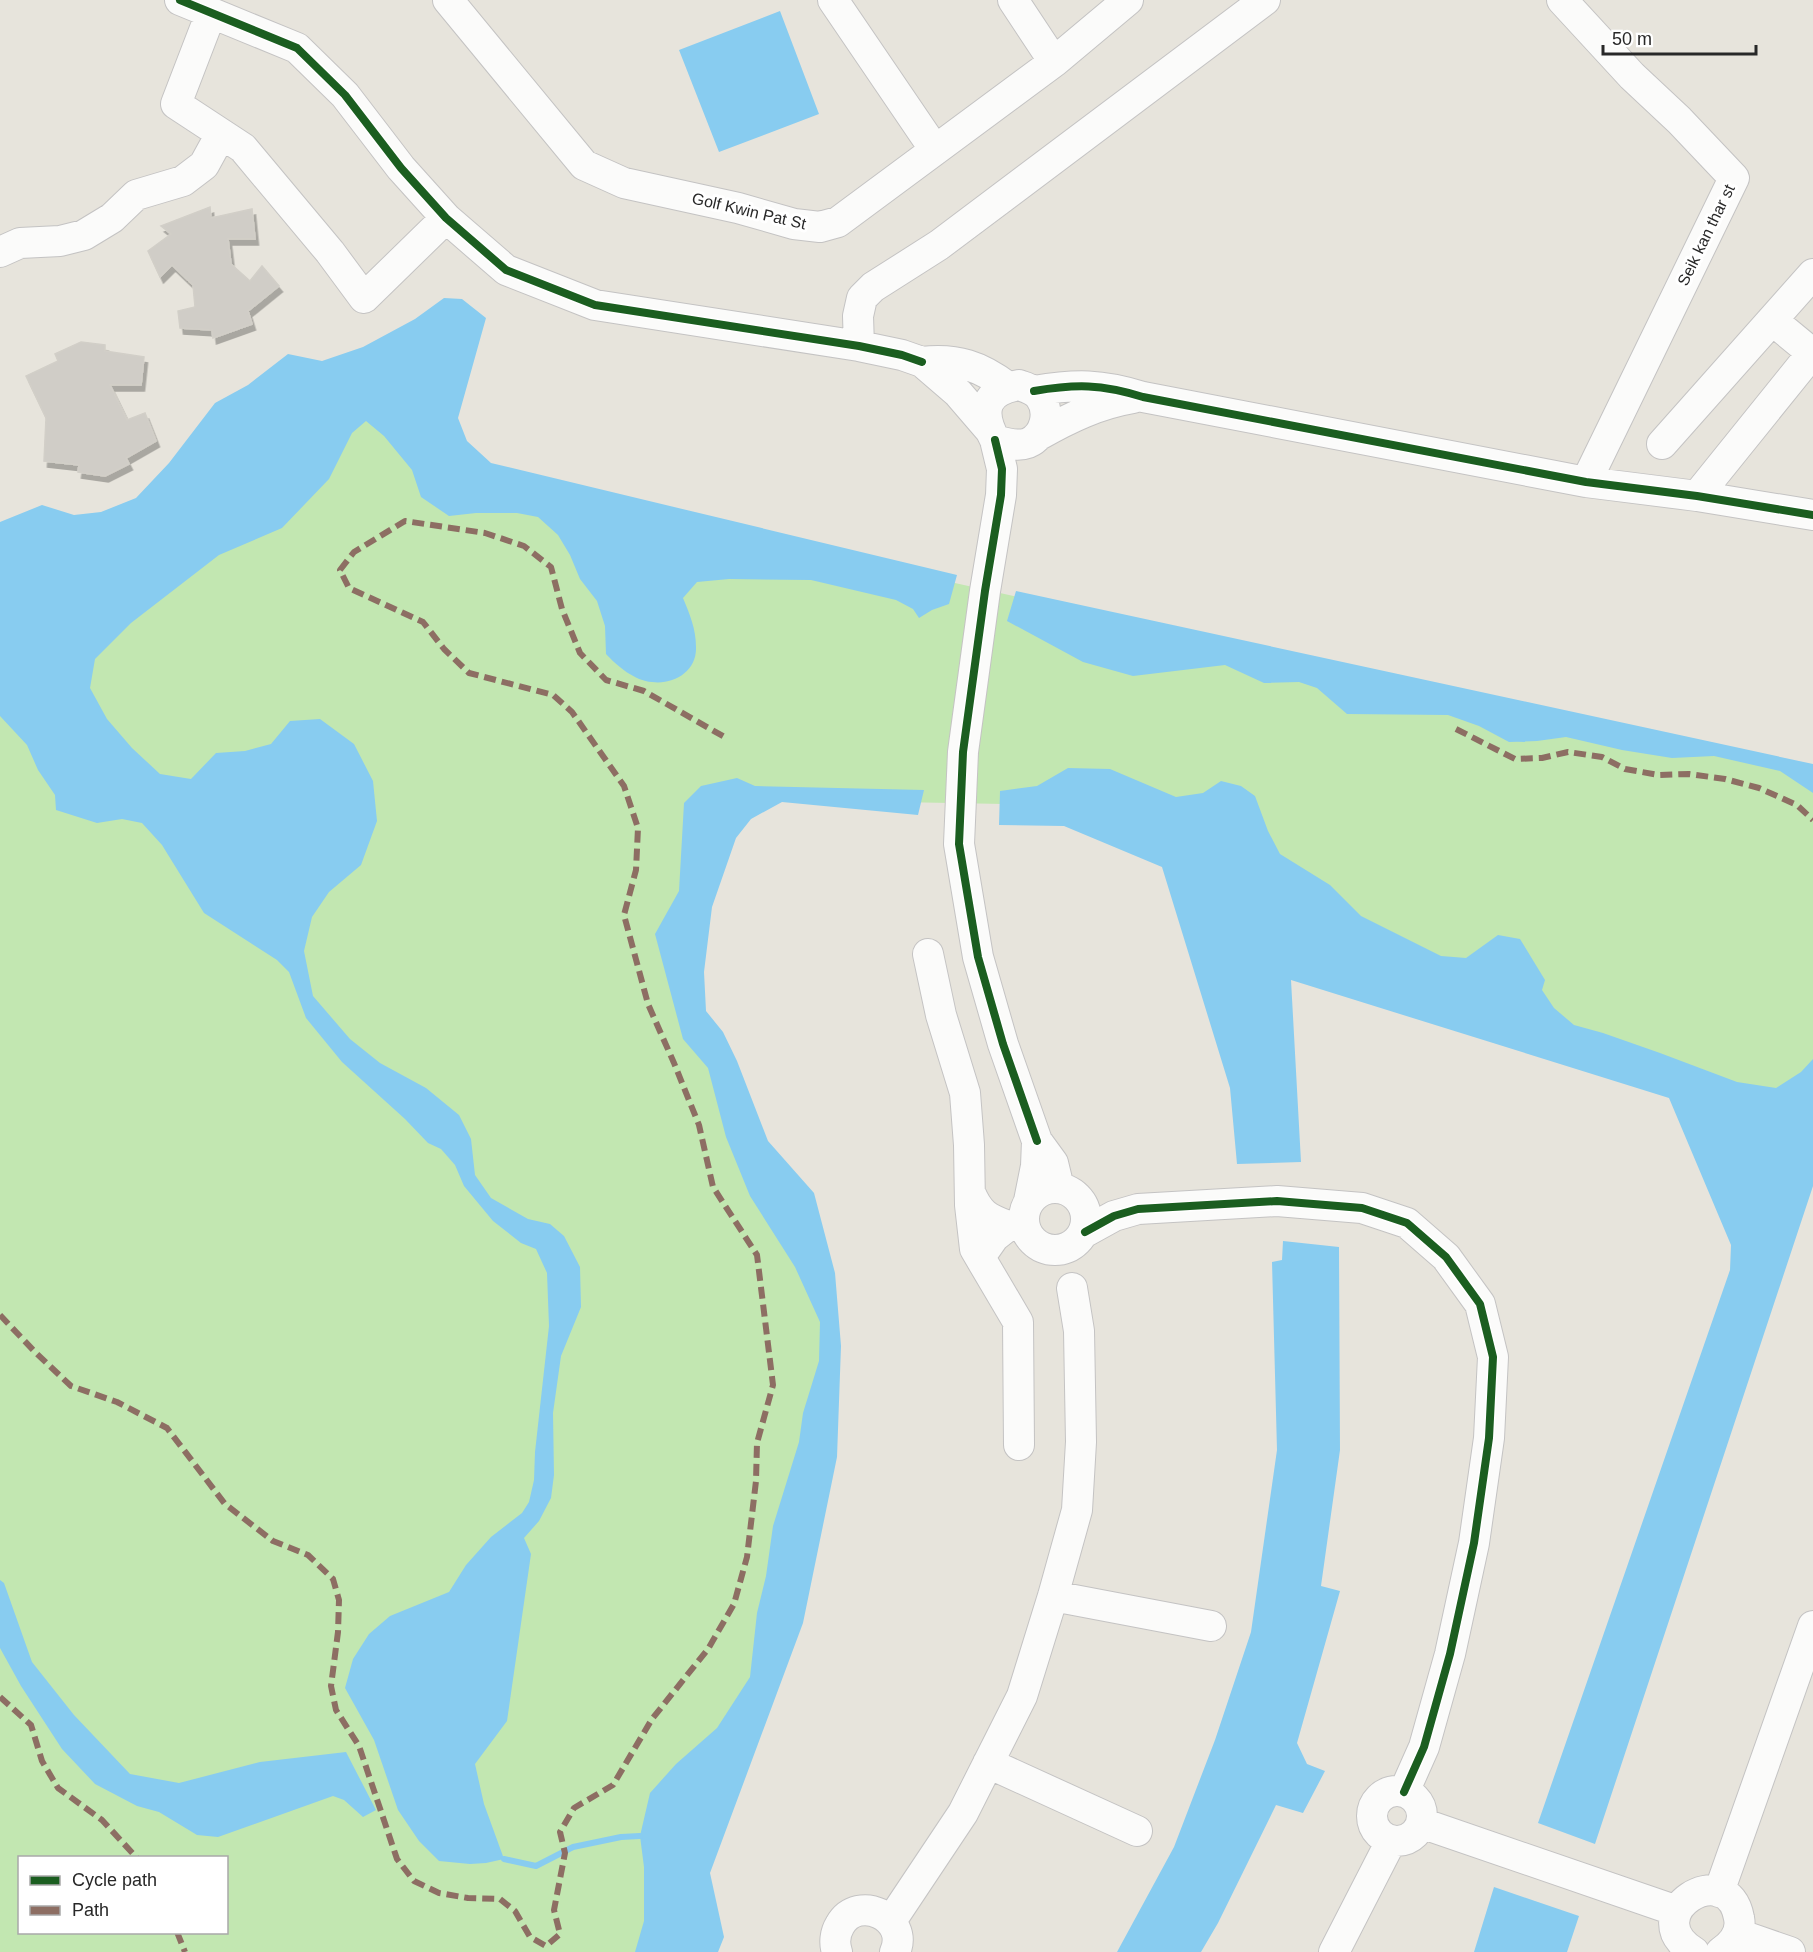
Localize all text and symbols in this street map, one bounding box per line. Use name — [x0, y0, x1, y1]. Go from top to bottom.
scale bar — [1603, 18, 1756, 56]
text: 50 m — [1612, 29, 1652, 49]
street label: Seik kan thar st — [1674, 181, 1738, 288]
street label: Golf Kwin Pat St — [690, 190, 808, 233]
legend — [18, 1856, 228, 1934]
text: Cycle path — [72, 1870, 157, 1890]
text: Path — [72, 1900, 109, 1920]

